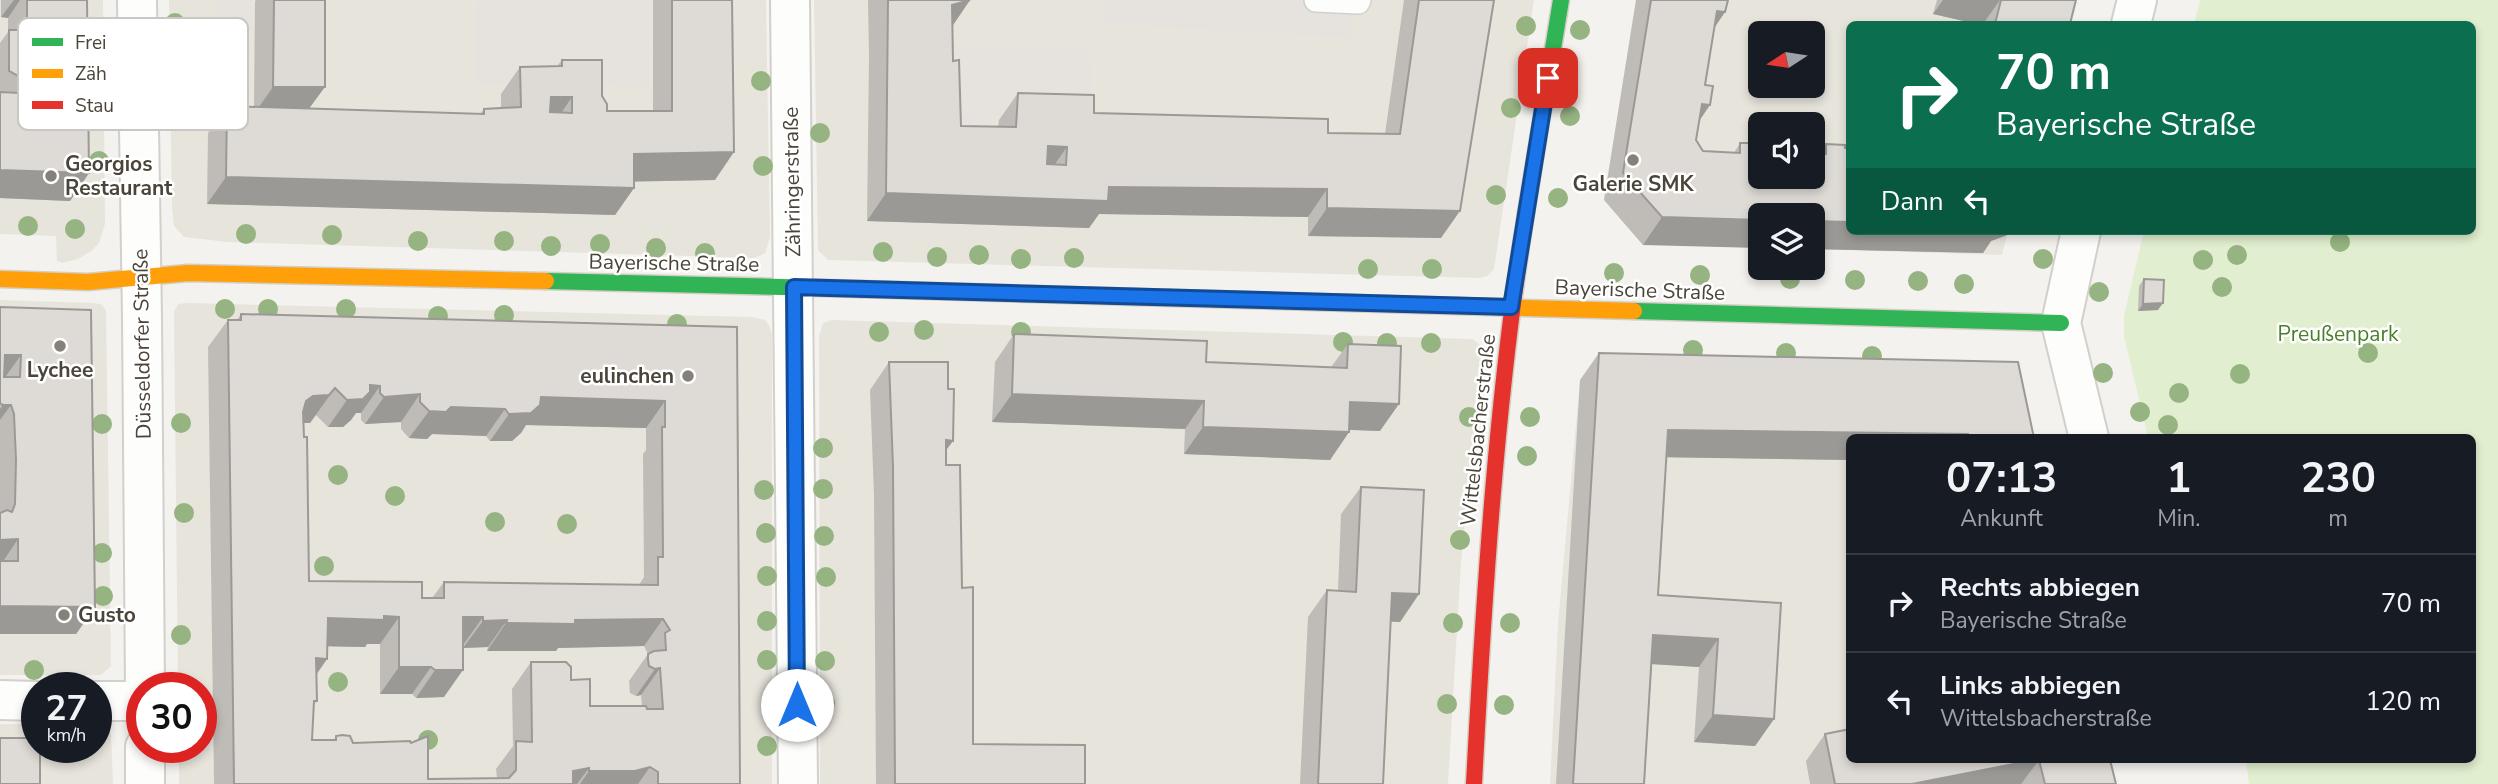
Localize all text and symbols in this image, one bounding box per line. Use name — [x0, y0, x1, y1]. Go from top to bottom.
legend — [18, 18, 248, 130]
north arrow — [1748, 21, 1825, 98]
map controls — [1748, 21, 1825, 280]
text: Frei — [75, 30, 106, 56]
text: 70 m — [1996, 39, 2111, 106]
pin — [1518, 48, 1578, 108]
icon: right — [1881, 49, 1972, 140]
icon: arrive — [1529, 59, 1567, 97]
text: Zäh — [75, 61, 107, 87]
text: Stau — [75, 93, 114, 119]
text: Bayerische Straße — [1996, 103, 2256, 146]
street label: Zähringerstraße — [777, 107, 807, 257]
button: sound — [1748, 112, 1825, 189]
place label: Georgios Restaurant — [65, 150, 173, 202]
marker: Galerie SMK — [1625, 152, 1641, 168]
marker: Georgios Restaurant — [43, 168, 59, 184]
place label: Galerie SMK — [1573, 170, 1695, 198]
icon: left — [1958, 182, 1996, 220]
text: Dann — [1881, 184, 1944, 219]
button: layers — [1748, 203, 1825, 280]
street label: Bayerische Straße — [588, 248, 760, 278]
street label: Düsseldorfer Straße — [126, 249, 158, 439]
street label: Bayerische Straße — [1554, 273, 1726, 307]
park label: Preußenpark — [2278, 320, 2399, 348]
street label: Wittelsbacherstraße — [1454, 332, 1502, 528]
marker: Lychee — [52, 338, 68, 354]
place label: Lychee — [27, 356, 93, 384]
place label: eulinchen — [580, 362, 674, 390]
marker: eulinchen — [680, 368, 696, 384]
text: 07:13 — [1946, 450, 2057, 507]
text: 1 — [2166, 450, 2191, 507]
text: 230 — [2300, 450, 2376, 507]
text: Ankunft — [1960, 503, 2043, 534]
text: Min. — [2157, 503, 2200, 534]
text: m — [2328, 503, 2348, 534]
text: Rechts abbiegen — [1940, 570, 2140, 605]
icon: right — [1881, 584, 1919, 622]
text: 70 m — [2381, 586, 2441, 621]
place label: Gusto — [78, 601, 136, 629]
text: Bayerische Straße — [1940, 605, 2127, 636]
marker: Gusto — [56, 607, 72, 623]
position arrow — [760, 668, 834, 742]
text: Links abbiegen — [1940, 668, 2121, 703]
speed limit sign: 30 — [126, 672, 217, 763]
icon: left — [1881, 682, 1919, 720]
text: 120 m — [2365, 684, 2441, 719]
text: 27 — [45, 685, 88, 732]
text: Wittelsbacherstraße — [1940, 703, 2152, 734]
text: km/h — [47, 723, 86, 747]

